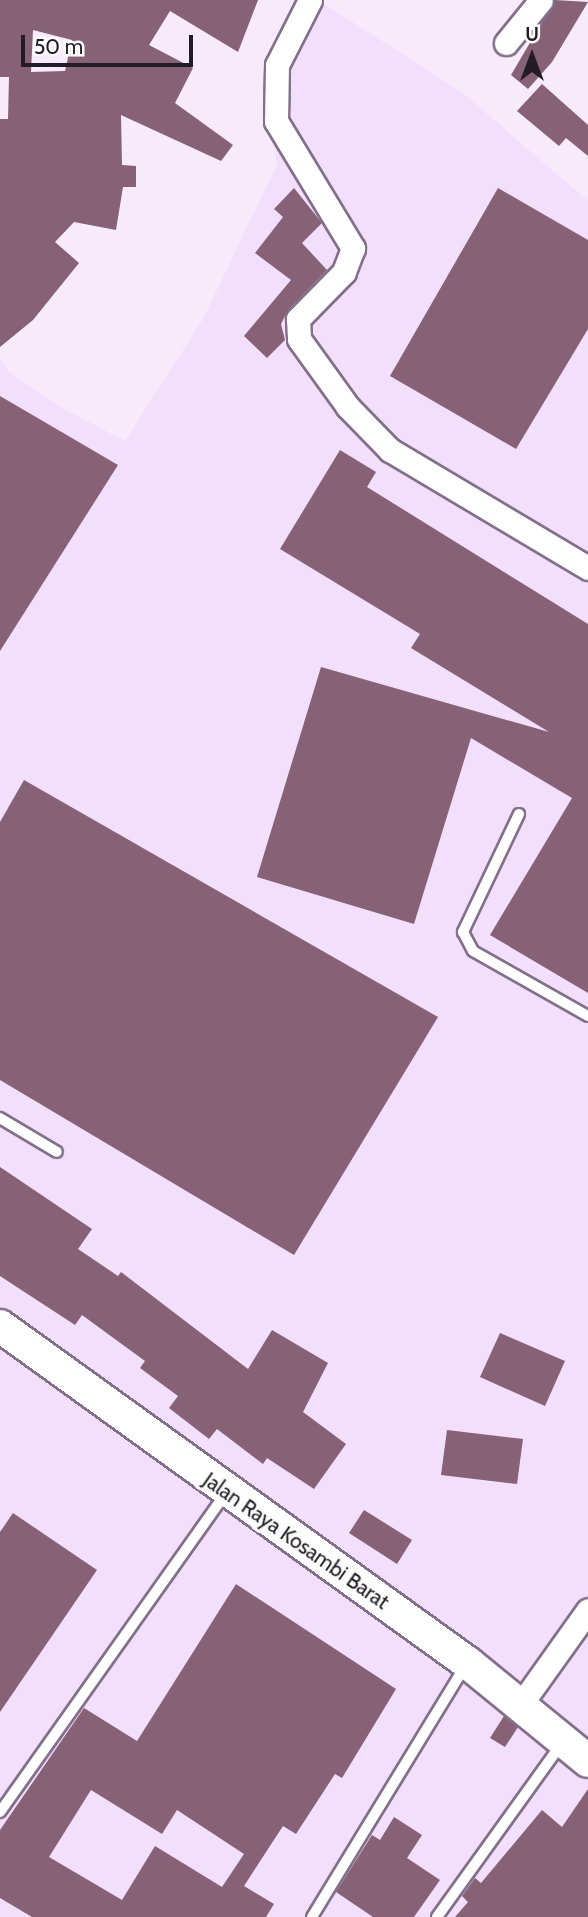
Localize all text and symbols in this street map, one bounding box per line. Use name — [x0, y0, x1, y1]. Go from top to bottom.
scale bar — [24, 21, 196, 65]
north arrow — [497, 21, 567, 91]
text: U — [525, 23, 539, 46]
text: 50 m — [34, 34, 83, 59]
street label: Jalan Raya Kosambi Barat — [198, 1467, 394, 1615]

